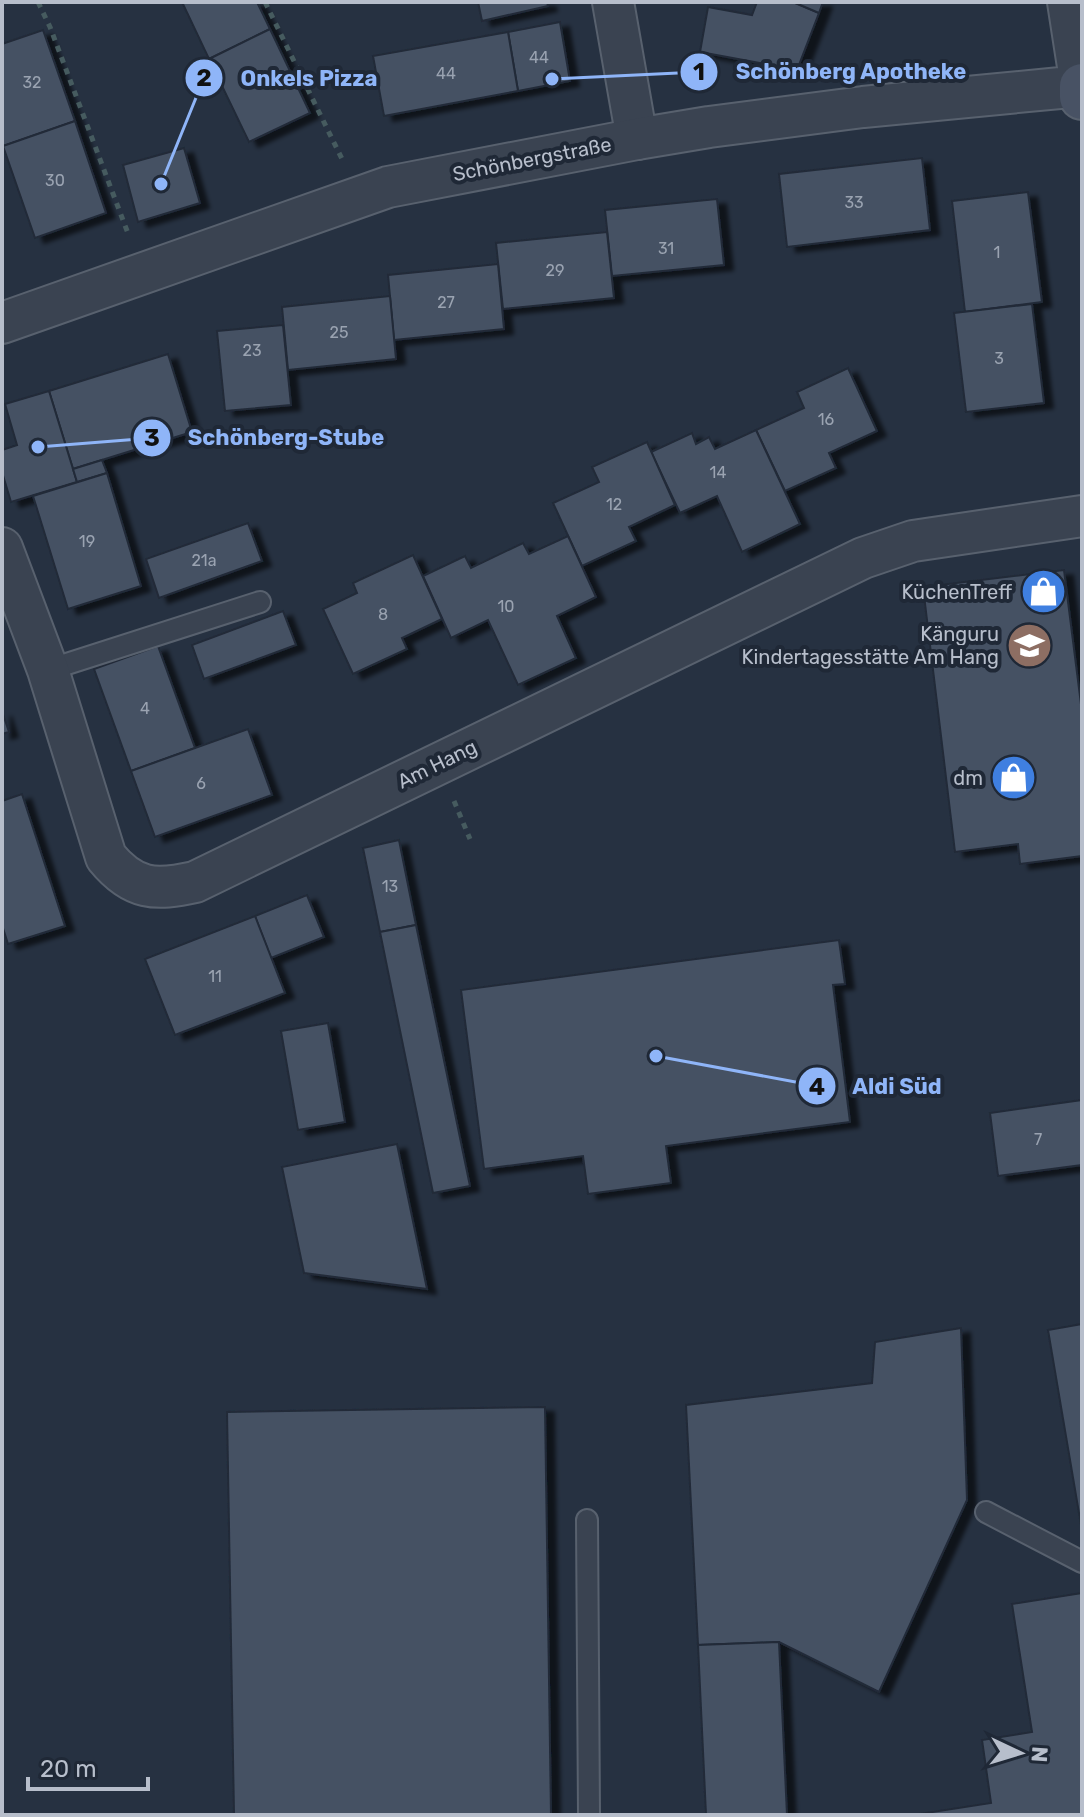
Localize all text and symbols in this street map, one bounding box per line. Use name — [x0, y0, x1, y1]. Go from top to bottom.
house number: 44 — [529, 48, 549, 67]
callout: Schönberg Apotheke — [679, 49, 982, 95]
callout: Onkels Pizza — [184, 55, 393, 101]
text: 1 — [693, 58, 705, 86]
text: Schönberg Apotheke — [736, 58, 966, 85]
text: 2 — [196, 64, 212, 92]
house number: 44 — [436, 64, 456, 83]
text: Onkels Pizza — [241, 65, 377, 92]
house number: 32 — [22, 73, 42, 92]
street label: Schönbergstraße — [451, 132, 613, 186]
house number: 30 — [45, 171, 65, 190]
house number: 33 — [844, 193, 864, 212]
house number: 31 — [658, 239, 674, 258]
house number: 1 — [994, 243, 1000, 262]
house number: 29 — [546, 261, 564, 280]
house number: 27 — [437, 293, 455, 312]
house number: 25 — [330, 323, 348, 342]
house number: 23 — [242, 341, 262, 360]
house number: 3 — [994, 349, 1004, 368]
house number: 16 — [818, 410, 835, 429]
callout: Schönberg-Stube — [132, 415, 401, 461]
text: 3 — [144, 424, 160, 452]
text: Schönberg-Stube — [188, 424, 384, 451]
house number: 14 — [710, 463, 726, 482]
house number: 12 — [606, 495, 622, 514]
house number: 19 — [79, 532, 95, 551]
house number: 21a — [191, 551, 217, 570]
shop icon: KüchenTreff — [1019, 568, 1067, 616]
place label: KüchenTreff — [902, 580, 1012, 604]
house number: 10 — [497, 597, 515, 616]
house number: 8 — [378, 605, 388, 624]
place label: Känguru Kindertagesstätte Am Hang — [742, 622, 999, 669]
school or university icon: Känguru Kindertagesstätte Am Hang — [1006, 622, 1054, 670]
house number: 4 — [140, 699, 150, 718]
street label: Am Hang — [393, 734, 481, 794]
shop icon: dm — [990, 754, 1038, 802]
place label: dm — [953, 766, 983, 790]
house number: 6 — [196, 774, 206, 793]
house number: 13 — [382, 877, 398, 896]
house number: 11 — [208, 967, 222, 986]
callout: Aldi Süd — [797, 1063, 958, 1109]
text: 4 — [809, 1073, 825, 1101]
text: Aldi Süd — [852, 1073, 942, 1100]
house number: 7 — [1034, 1130, 1042, 1149]
north arrow — [980, 1713, 1060, 1793]
scale bar — [28, 1741, 148, 1791]
text: N — [1025, 1746, 1053, 1763]
text: 20 m — [40, 1755, 97, 1783]

